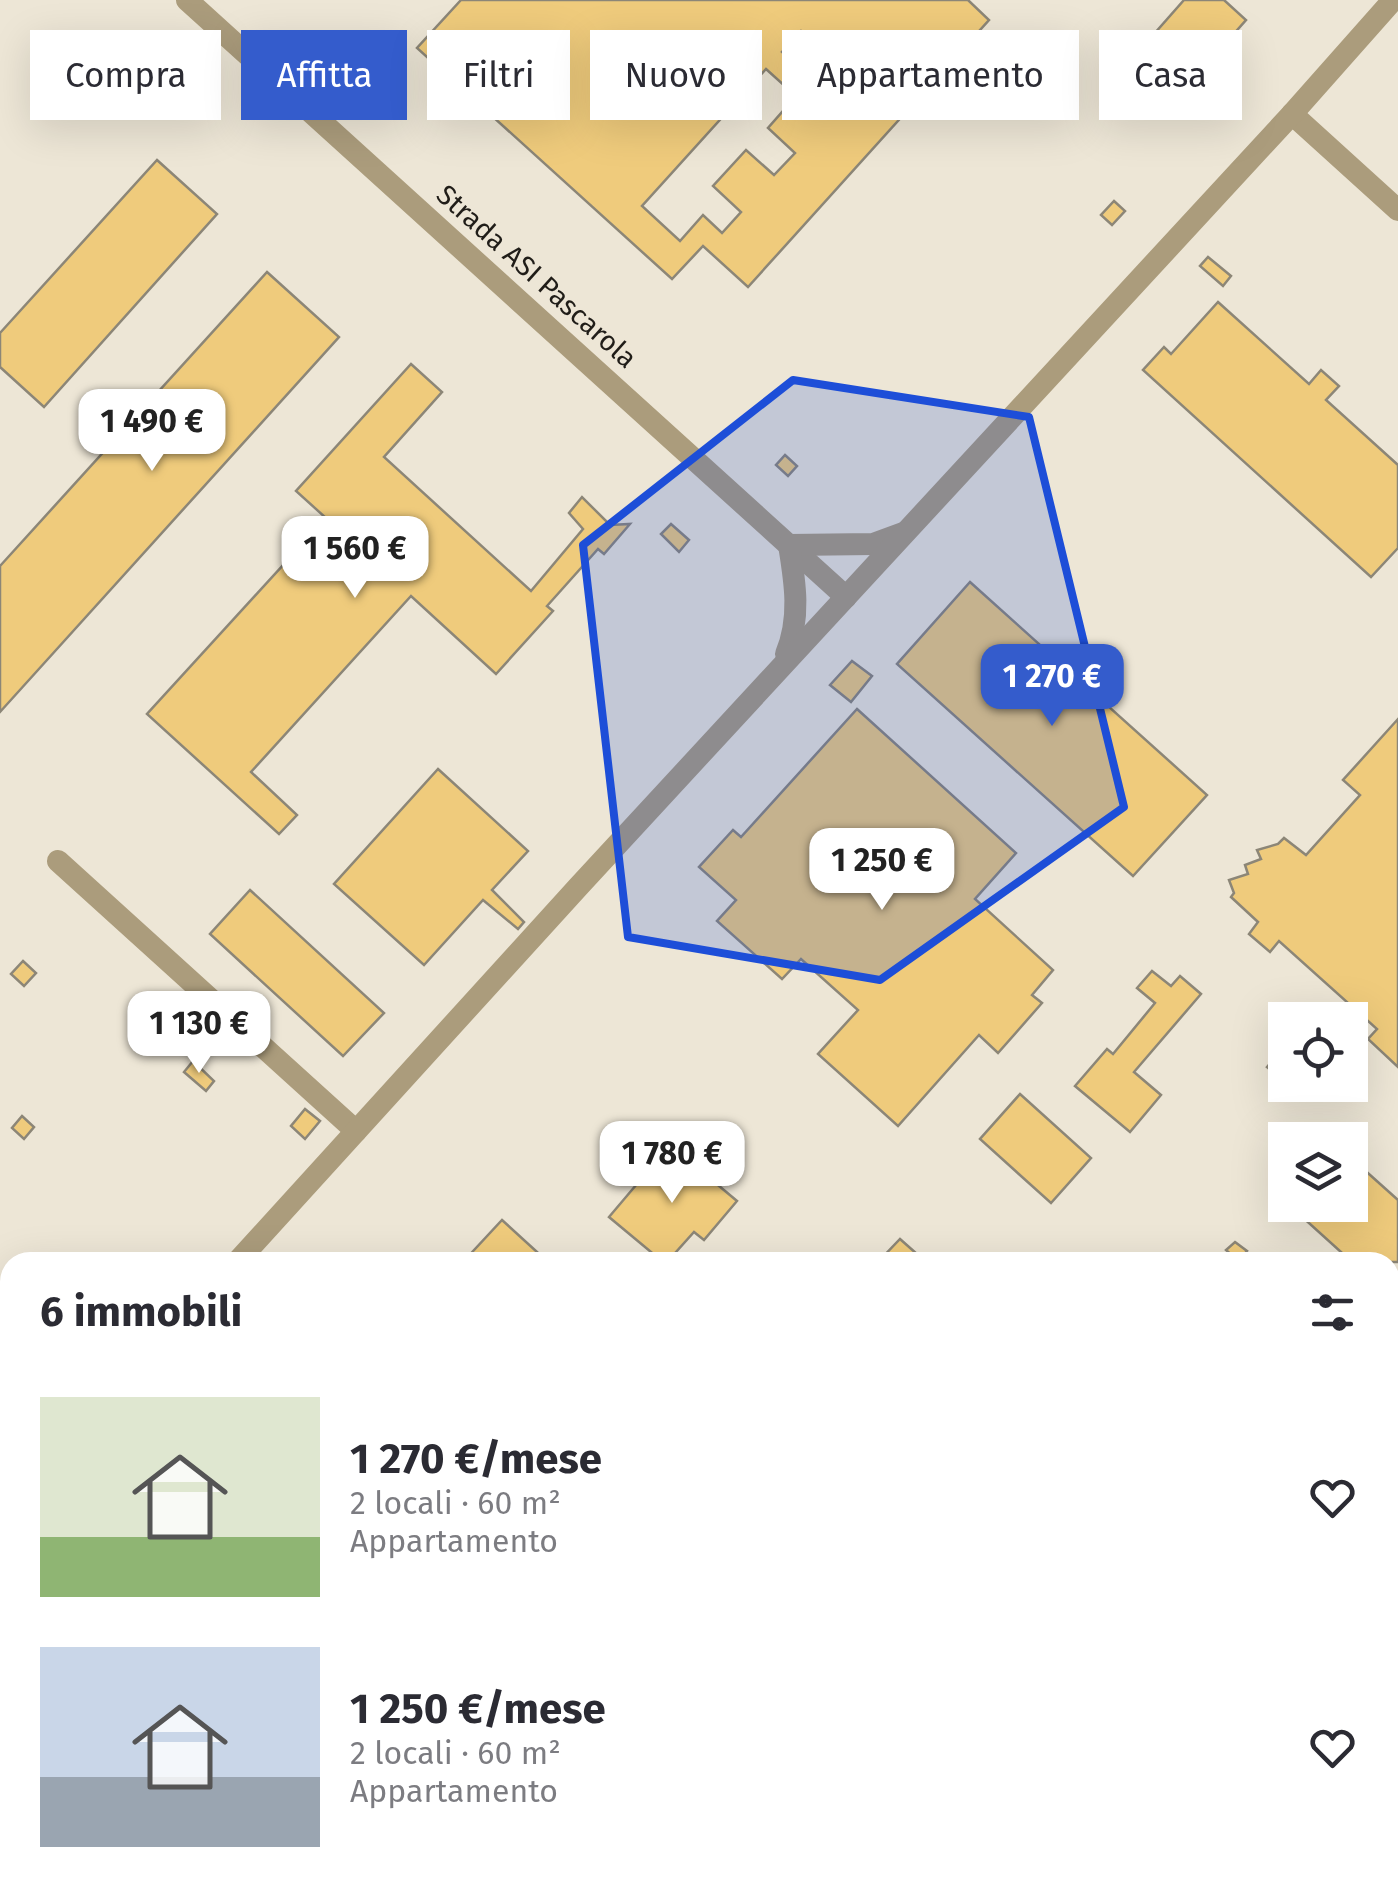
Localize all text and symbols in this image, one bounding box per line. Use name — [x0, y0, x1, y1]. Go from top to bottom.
chip: Compra — [30, 30, 221, 120]
chip: Affitta — [241, 30, 407, 120]
chip: Filtri — [427, 30, 570, 120]
chip: Nuovo — [590, 30, 762, 120]
chip: Appartamento — [782, 30, 1079, 120]
chip: Casa — [1099, 30, 1242, 120]
street label: Strada ASI Pascarola — [430, 178, 643, 375]
pin: 1 490 € — [60, 389, 244, 474]
text: 1 490 € — [100, 402, 204, 440]
pin: 1 560 € — [263, 516, 447, 601]
text: 1 560 € — [304, 529, 406, 567]
pin: 1 270 € — [960, 644, 1144, 729]
text: 1 270 € — [1003, 657, 1101, 695]
pin: 1 250 € — [790, 828, 974, 913]
text: 1 250 € — [831, 841, 933, 879]
pin: 1 130 € — [107, 991, 291, 1076]
map controls — [1268, 1002, 1368, 1222]
button: locate — [1268, 1002, 1368, 1102]
text: 1 130 € — [149, 1004, 249, 1042]
pin: 1 780 € — [580, 1121, 764, 1206]
button: layers — [1268, 1122, 1368, 1222]
text: 1 780 € — [622, 1134, 722, 1172]
icon: filters — [1305, 1285, 1360, 1340]
text: 6 immobili — [40, 1287, 242, 1337]
text: 1 270 €/mese — [350, 1434, 602, 1484]
icon: home — [120, 1437, 240, 1557]
icon: heart — [1305, 1470, 1360, 1525]
text: 2 locali · 60 m² — [350, 1484, 561, 1522]
text: Appartamento — [350, 1522, 558, 1560]
text: 1 250 €/mese — [350, 1684, 606, 1734]
icon: home — [120, 1687, 240, 1807]
icon: heart — [1305, 1720, 1360, 1775]
text: 2 locali · 60 m² — [350, 1734, 561, 1772]
text: Appartamento — [350, 1772, 558, 1810]

